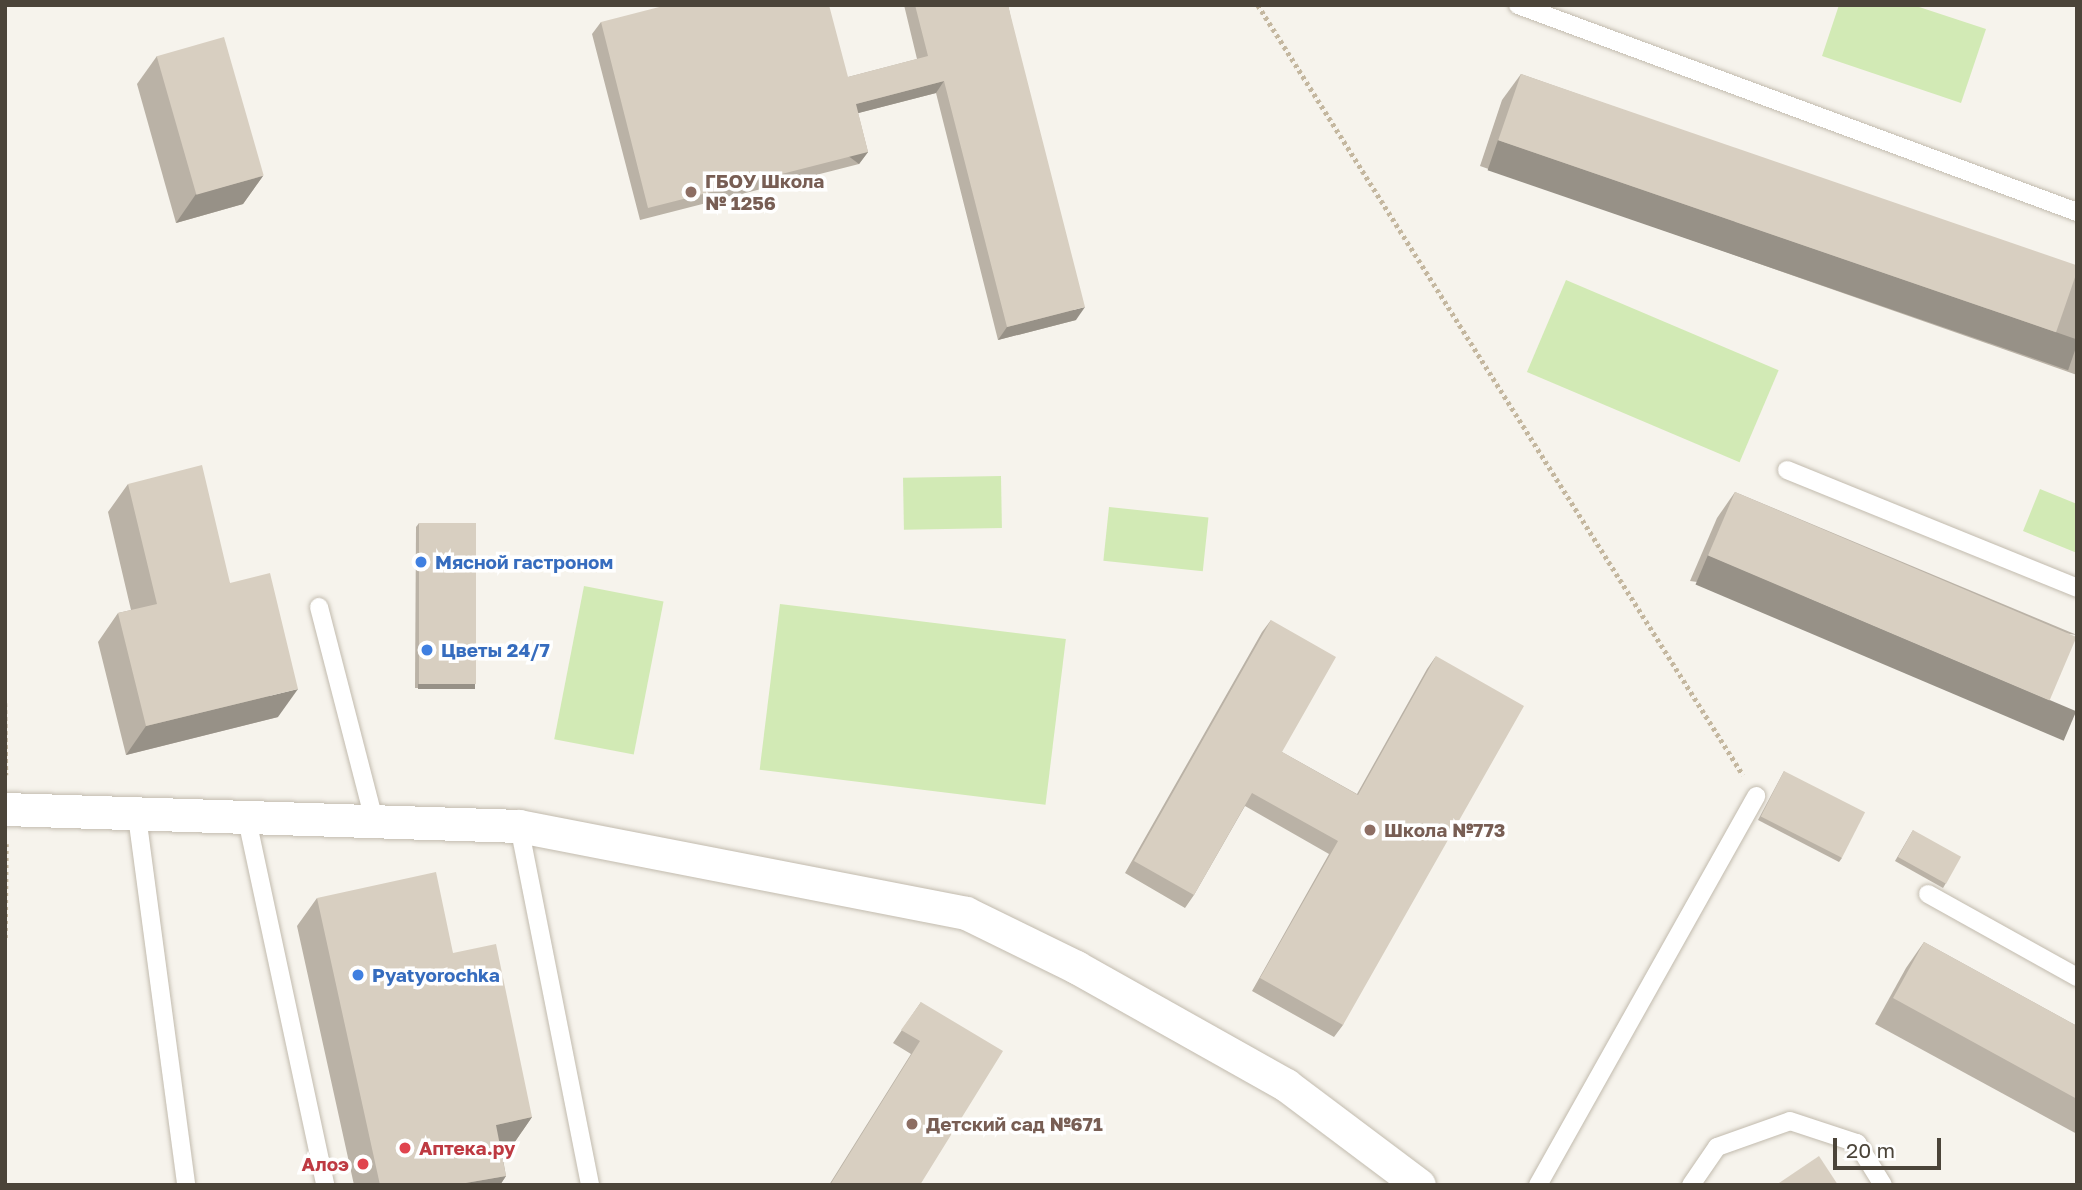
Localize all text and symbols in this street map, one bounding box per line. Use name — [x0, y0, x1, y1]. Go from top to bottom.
place label: ГБОУ Школа № 1256 — [705, 170, 824, 214]
marker: ГБОУ Школа № 1256 — [683, 184, 699, 200]
place label: Мясной гастроном — [435, 551, 613, 573]
marker: Мясной гастроном — [413, 554, 429, 570]
place label: Цветы 24/7 — [441, 639, 550, 661]
marker: Цветы 24/7 — [419, 642, 435, 658]
place label: Школа №773 — [1384, 819, 1505, 841]
marker: Школа №773 — [1362, 822, 1378, 838]
place label: Pyatyorochka — [372, 964, 500, 986]
marker: Pyatyorochka — [350, 967, 366, 983]
place label: Детский сад №671 — [926, 1113, 1103, 1135]
marker: Детский сад №671 — [904, 1116, 920, 1132]
scale bar — [1837, 1124, 1946, 1168]
place label: Аптека.ру — [419, 1137, 515, 1159]
text: 20 m — [1846, 1137, 1895, 1163]
marker: Аптека.ру — [397, 1140, 413, 1156]
place label: Алоэ — [301, 1153, 349, 1175]
marker: Алоэ — [355, 1156, 371, 1172]

